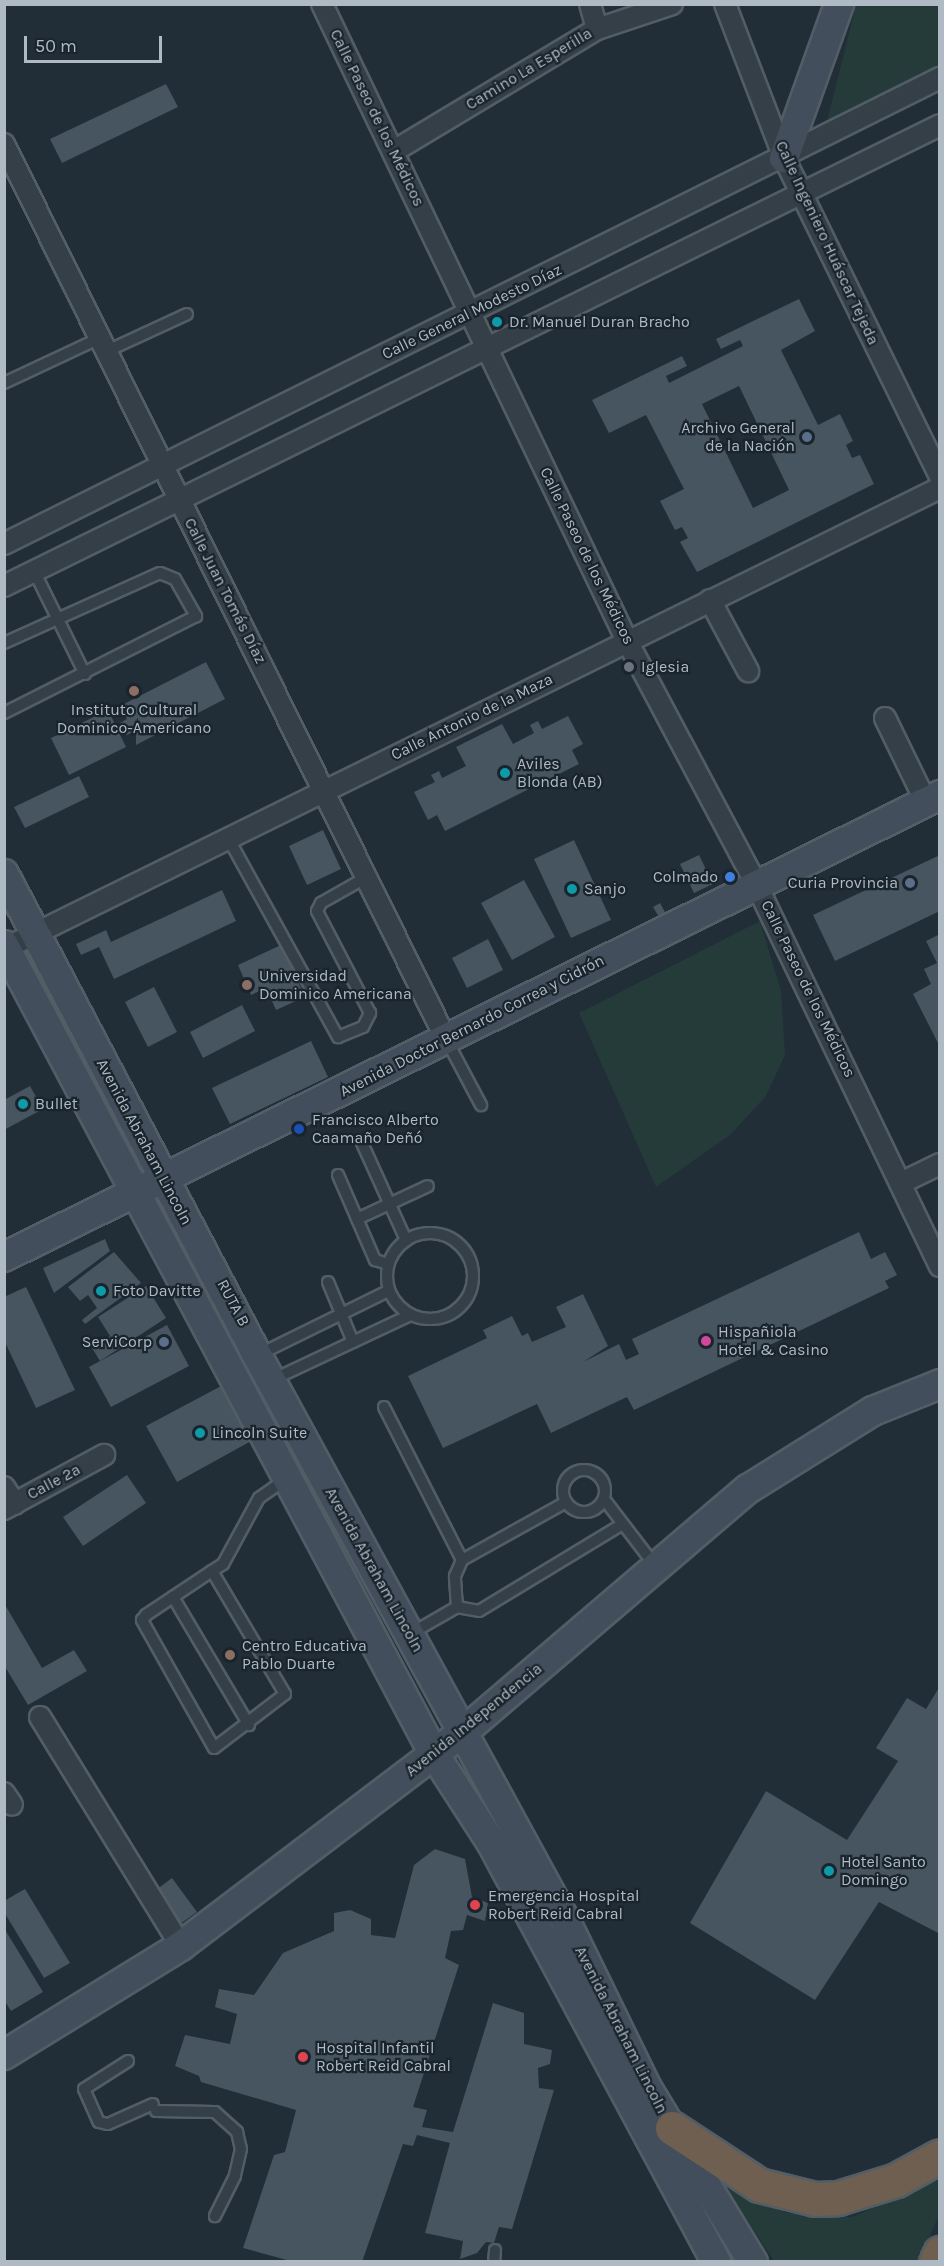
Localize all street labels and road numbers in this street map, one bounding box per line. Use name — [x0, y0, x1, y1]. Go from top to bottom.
street label: Camino La Esperilla — [462, 24, 596, 114]
street label: Calle Paseo de los Médicos — [326, 26, 428, 210]
street label: Calle Ingeniero Huáscar Tejeda — [771, 138, 883, 348]
street label: Calle General Modesto Díaz — [379, 260, 565, 364]
street label: Calle Paseo de los Médicos — [536, 464, 638, 648]
street label: Calle Juan Tomás Díaz — [180, 515, 270, 667]
street label: Calle Antonio de la Maza — [388, 669, 556, 765]
street label: Calle Paseo de los Médicos — [757, 897, 859, 1081]
street label: Avenida Doctor Bernardo Correa y Cidrón — [337, 951, 607, 1101]
street label: Avenida Abraham Lincoln — [92, 1056, 196, 1228]
street label: RUTA B — [213, 1276, 253, 1330]
street label: Calle 2ª — [24, 1460, 84, 1504]
street label: Avenida Abraham Lincoln — [321, 1484, 427, 1656]
street label: Avenida Independencia — [402, 1659, 546, 1781]
street label: Avenida Abraham Lincoln — [570, 1943, 672, 2117]

